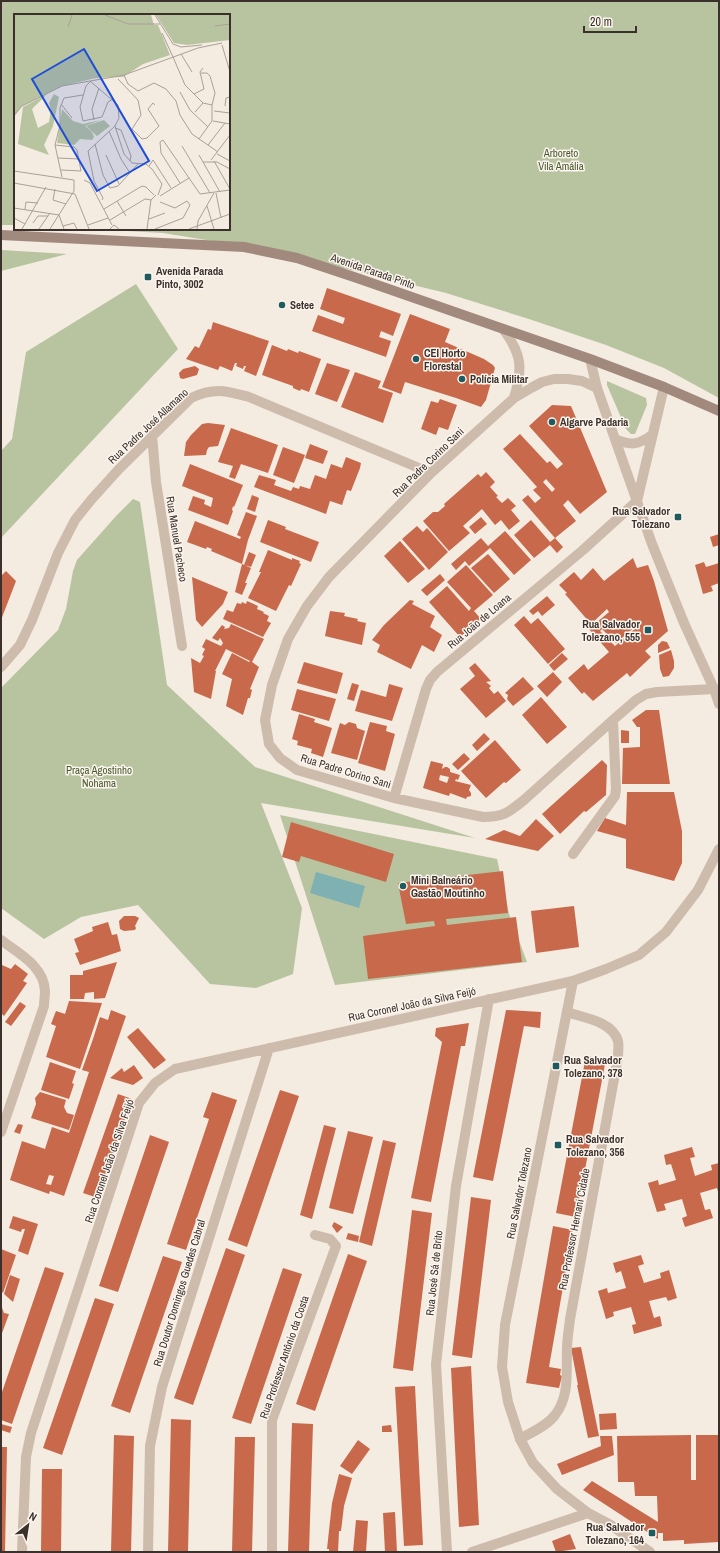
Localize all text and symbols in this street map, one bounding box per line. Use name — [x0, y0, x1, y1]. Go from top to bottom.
scale bar — [584, 8, 636, 34]
inset map — [14, 14, 230, 230]
text: 20 m — [590, 14, 612, 30]
park label: Arboreto Vila Amália — [538, 146, 584, 173]
street label: Avenida Parada Pinto — [328, 250, 417, 292]
place label: Avenida Parada Pinto, 3002 — [156, 264, 223, 291]
marker: Avenida Parada Pinto, 3002 — [143, 272, 153, 282]
place label: Setee — [290, 298, 314, 312]
marker: Setee — [277, 300, 287, 310]
place label: CEI Horto Florestal — [424, 346, 466, 373]
marker: CEI Horto Florestal — [411, 354, 421, 364]
place label: Polícia Militar — [470, 372, 529, 386]
marker: Polícia Militar — [457, 374, 467, 384]
street label: Rua Padre José Allamano — [105, 385, 191, 467]
place label: Algarve Padaria — [560, 415, 628, 429]
marker: Algarve Padaria — [547, 417, 557, 427]
street label: Rua Padre Corino Sani — [389, 424, 467, 500]
street label: Rua Manuel Pacheco — [163, 495, 191, 583]
place label: Rua Salvador Tolezano — [612, 504, 670, 531]
marker: Rua Salvador Tolezano — [673, 512, 683, 522]
street label: Rua João de Loana — [444, 590, 514, 652]
place label: Rua Salvador Tolezano, 555 — [582, 617, 640, 644]
marker: Rua Salvador Tolezano, 555 — [643, 625, 653, 635]
street label: Rua Padre Corino Sani — [299, 751, 393, 791]
park label: Praça Agostinho Nohama — [66, 763, 132, 790]
place label: Mini Balneário Gastão Moutinho — [411, 873, 485, 900]
marker: Mini Balneário Gastão Moutinho — [398, 881, 408, 891]
street label: Rua Coronel João da Silva Feijó — [347, 984, 477, 1024]
place label: Rua Salvador Tolezano, 378 — [564, 1053, 623, 1080]
marker: Rua Salvador Tolezano, 378 — [551, 1061, 561, 1071]
street label: Rua Coronel João da Silva Feijó — [81, 1097, 137, 1225]
place label: Rua Salvador Tolezano, 356 — [566, 1132, 625, 1159]
marker: Rua Salvador Tolezano, 356 — [553, 1140, 563, 1150]
street label: Rua Salvador Tolezano — [503, 1146, 535, 1240]
street label: Rua Professor Hernani Cidade — [555, 1167, 593, 1291]
street label: Rua Doutor Domingos Guedes Cabral — [150, 1218, 208, 1368]
street label: Rua José Sá de Brito — [423, 1230, 445, 1316]
street label: Rua Professor Antônio da Costa — [256, 1294, 312, 1420]
north arrow — [8, 1505, 48, 1545]
text: N — [27, 1509, 39, 1524]
place label: Rua Salvador Tolezano, 164 — [586, 1520, 644, 1547]
marker: Rua Salvador Tolezano, 164 — [647, 1528, 657, 1538]

